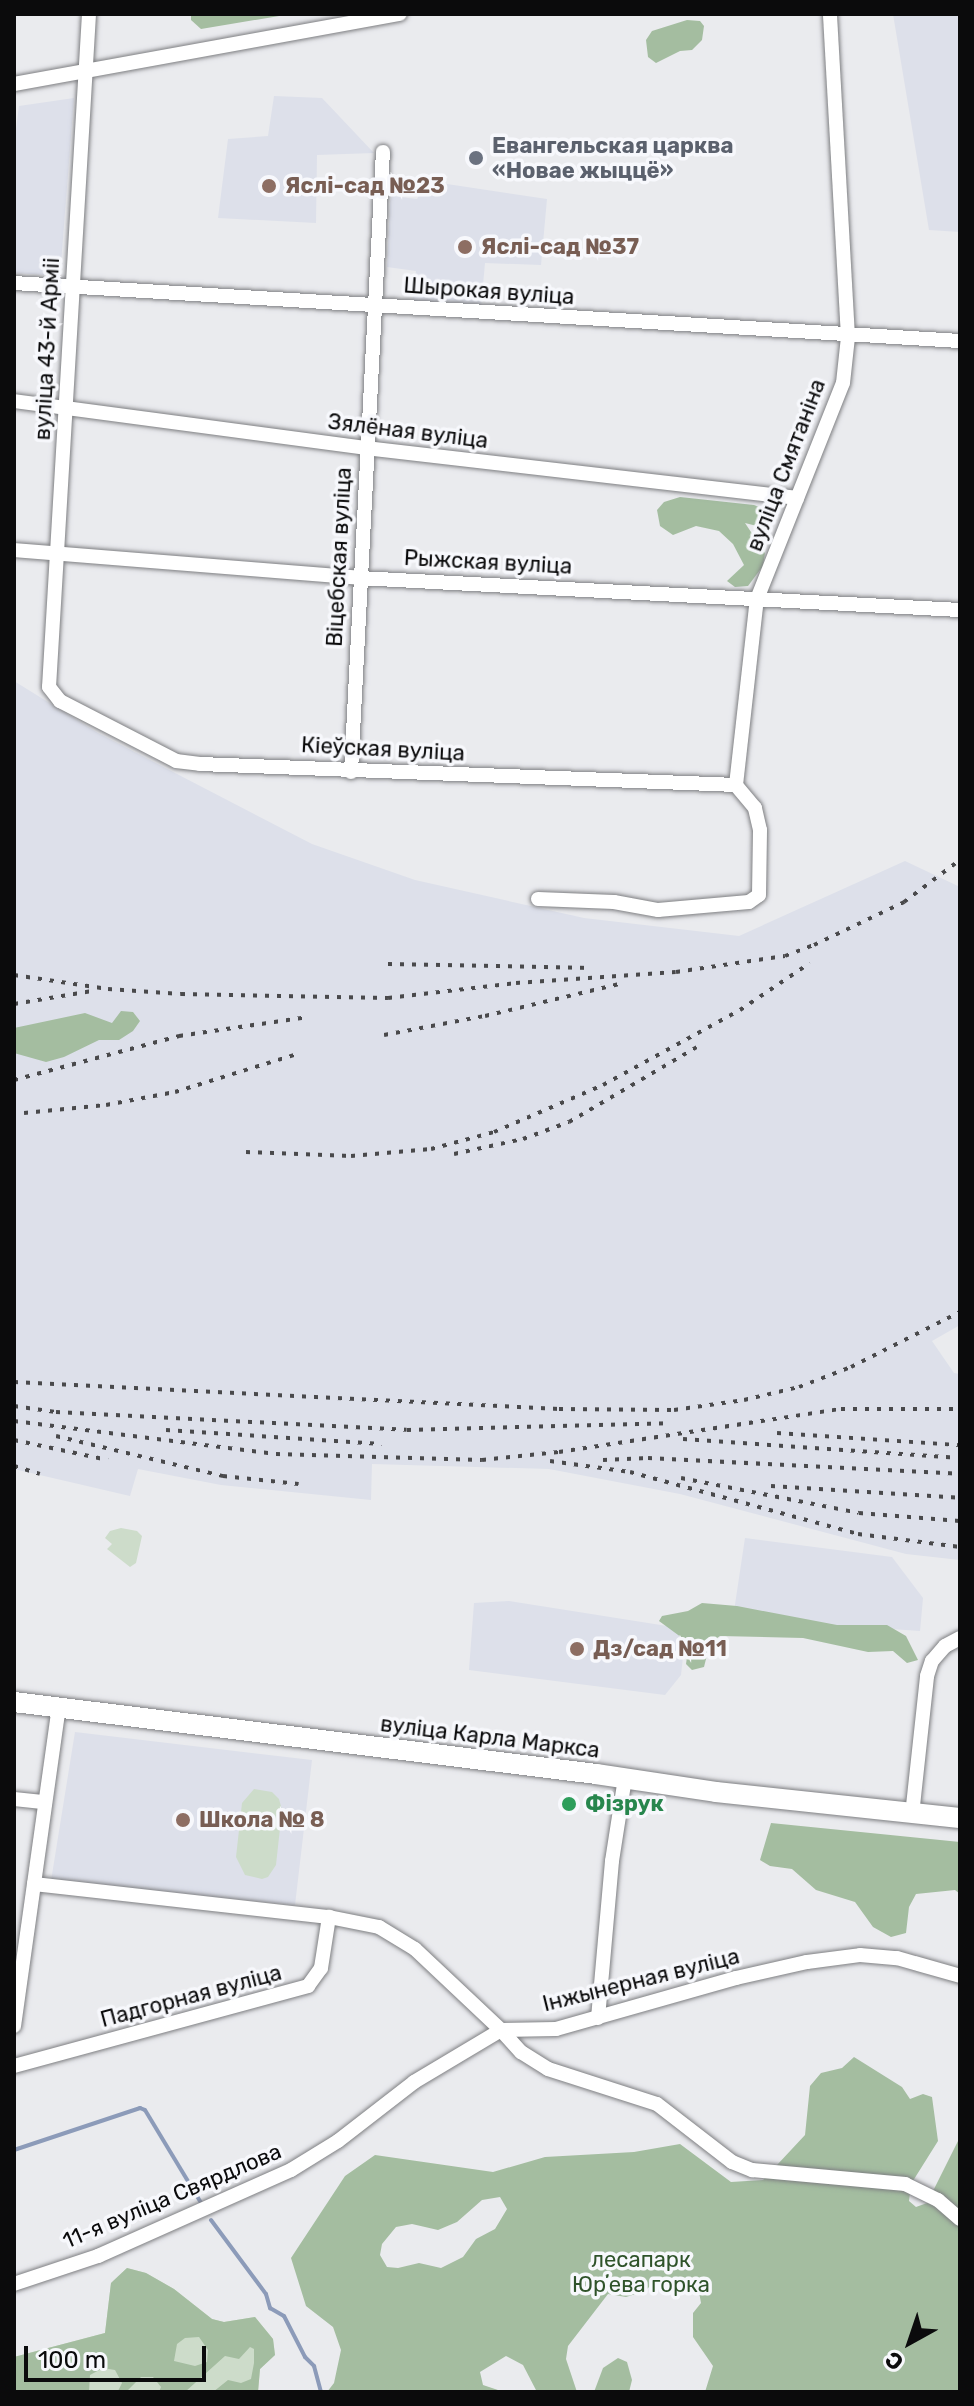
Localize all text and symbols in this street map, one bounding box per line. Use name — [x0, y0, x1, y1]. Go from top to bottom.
place label: Евангельская царква «Новае жыццё» — [492, 132, 734, 184]
marker: Евангельская царква «Новае жыццё» — [467, 149, 485, 167]
place label: Яслі-сад №23 — [285, 173, 445, 199]
marker: Яслі-сад №23 — [260, 177, 278, 195]
place label: Яслі-сад №37 — [481, 234, 639, 260]
marker: Яслі-сад №37 — [456, 238, 474, 256]
street label: вуліца 43-й Арміі — [29, 257, 65, 441]
street label: Шырокая вуліца — [403, 272, 575, 310]
street label: вуліца Смятаніна — [741, 375, 831, 555]
street label: Зялёная вуліца — [326, 408, 490, 454]
street label: Віцебская вуліца — [321, 467, 357, 647]
street label: Рыжская вуліца — [403, 544, 573, 580]
street label: Кіеўская вуліца — [300, 732, 466, 766]
place label: Дз/сад №11 — [593, 1636, 727, 1662]
marker: Дз/сад №11 — [568, 1640, 586, 1658]
street label: вуліца Карла Маркса — [379, 1710, 601, 1764]
place label: Фізрук — [585, 1791, 664, 1817]
marker: Фізрук — [560, 1795, 578, 1813]
place label: Школа № 8 — [199, 1807, 325, 1833]
marker: Школа № 8 — [174, 1811, 192, 1829]
street label: Інжынерная вуліца — [540, 1943, 742, 2017]
street label: Падгорная вуліца — [98, 1959, 284, 2033]
street label: 11-я вуліца Свярдлова — [59, 2138, 285, 2254]
park label: лесапарк Юрʼева горка — [572, 2246, 710, 2298]
north arrow — [870, 2302, 950, 2382]
scale bar — [28, 2330, 210, 2380]
text: С — [880, 2345, 909, 2376]
text: 100 m — [38, 2346, 106, 2374]

